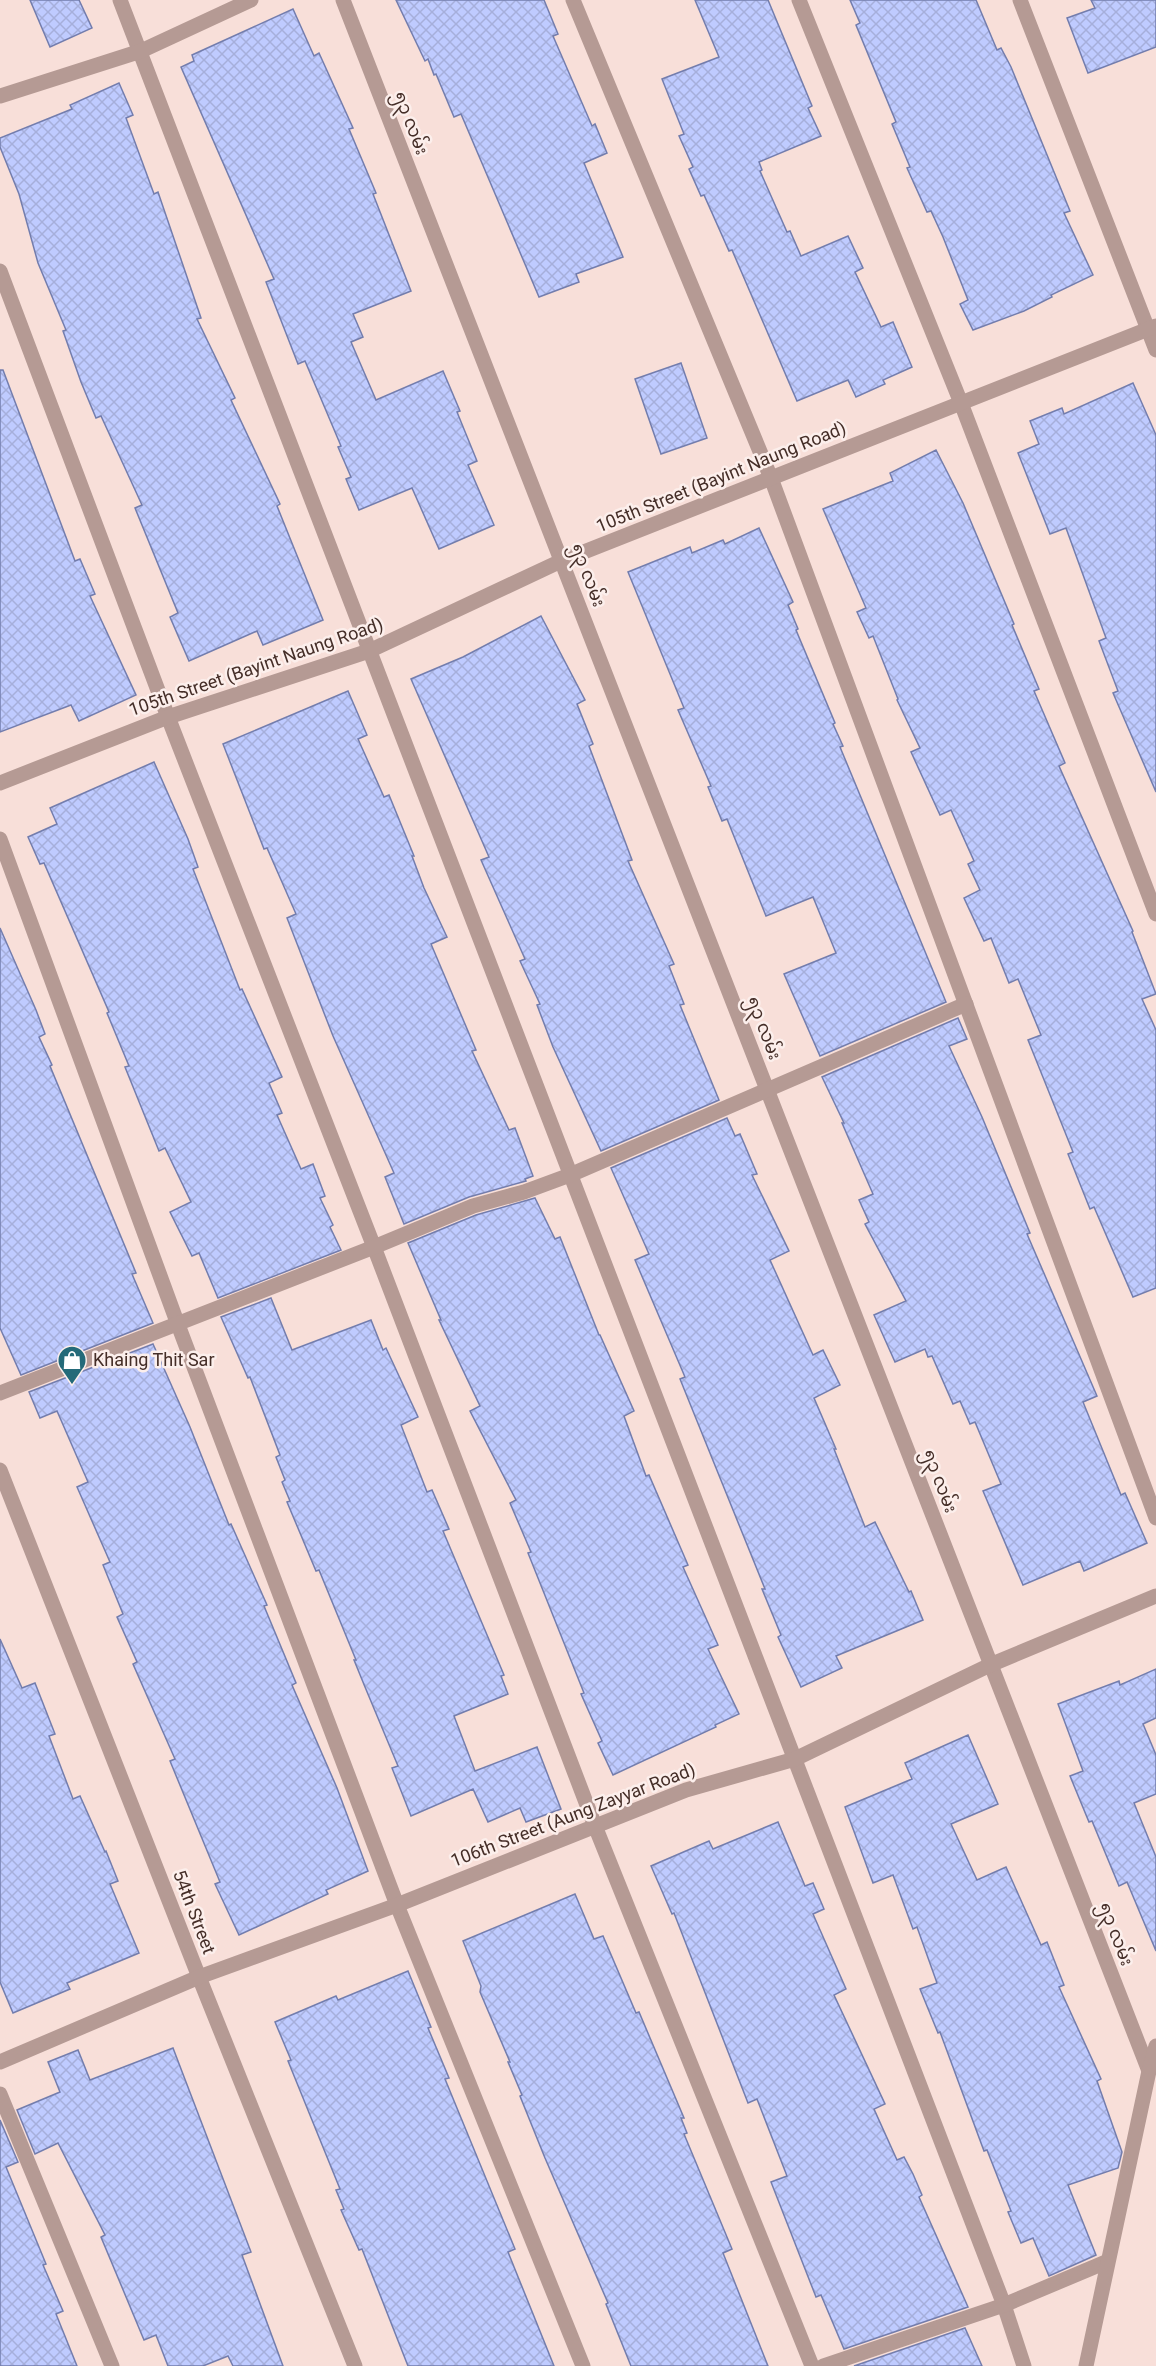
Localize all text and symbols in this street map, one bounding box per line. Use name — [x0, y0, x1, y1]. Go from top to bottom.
street label: ၅၃ လမ်း — [385, 87, 435, 159]
street label: 105th Street (Bayint Naung Road) — [593, 417, 849, 537]
street label: ၅၃ လမ်း — [562, 539, 612, 611]
street label: 105th Street (Bayint Naung Road) — [126, 613, 386, 721]
street label: ၅၃ လမ်း — [738, 992, 788, 1064]
shop icon: Khaing Thit Sar — [56, 1344, 88, 1386]
place label: Khaing Thit Sar — [93, 1349, 215, 1370]
street label: ၅၃ လမ်း — [914, 1445, 964, 1517]
street label: 106th Street (Aung Zayyar Road) — [448, 1758, 698, 1872]
street label: 54th Street — [169, 1867, 220, 1957]
street label: ၅၃ လမ်း — [1090, 1898, 1140, 1970]

